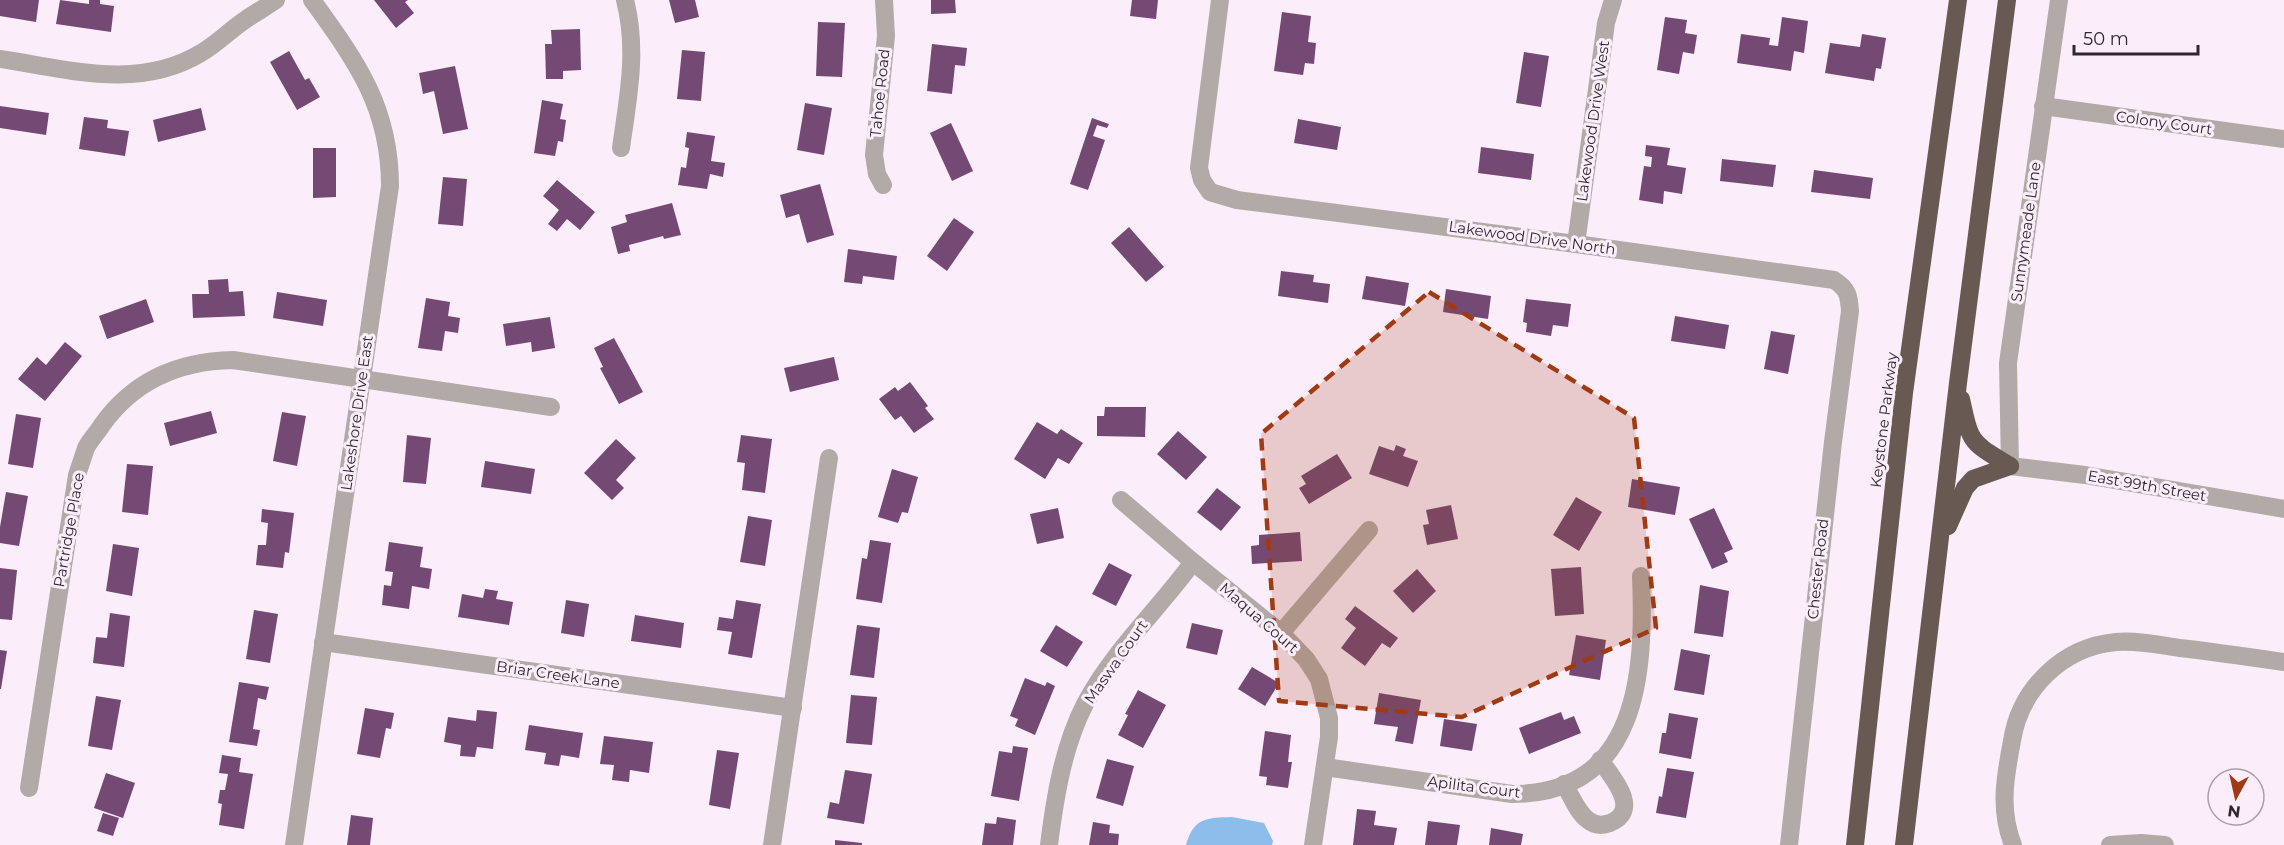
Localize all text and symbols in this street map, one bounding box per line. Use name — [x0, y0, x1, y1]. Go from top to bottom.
scale bar — [2074, 18, 2198, 56]
text: 50 m — [2083, 28, 2129, 50]
street label: Lakewood Drive West — [1572, 39, 1613, 203]
street label: Tahoe Road — [865, 48, 894, 138]
street label: Colony Court — [2115, 106, 2214, 139]
street label: Sunnymeade Lane — [2006, 161, 2045, 303]
street label: Lakewood Drive North — [1447, 216, 1617, 259]
street label: Lakeshore Drive East — [336, 334, 377, 492]
street label: Keystone Parkway — [1866, 350, 1901, 489]
street label: East 99th Street — [2086, 466, 2208, 505]
street label: Partridge Place — [49, 471, 88, 589]
street label: Chester Road — [1803, 518, 1832, 620]
street label: Maqua Court — [1216, 578, 1303, 657]
street label: Maswa Court — [1080, 616, 1152, 707]
street label: Briar Creek Lane — [495, 656, 621, 693]
north arrow — [2206, 767, 2266, 827]
street label: Apilita Court — [1426, 771, 1522, 802]
text: N — [2226, 801, 2242, 822]

